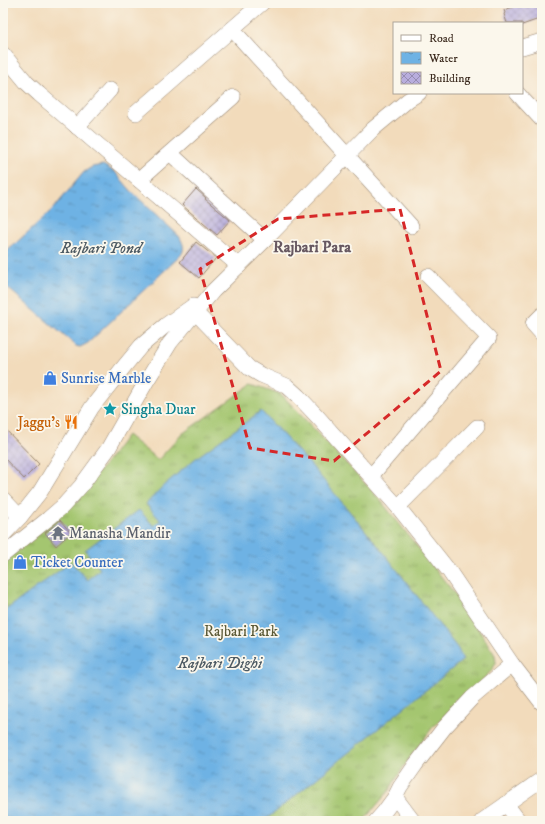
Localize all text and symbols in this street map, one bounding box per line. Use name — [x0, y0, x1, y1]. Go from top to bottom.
legend — [393, 22, 523, 94]
text: Road — [429, 31, 454, 46]
text: Water — [428, 51, 458, 66]
text: Building — [429, 71, 470, 86]
district label: Rajbari Para — [273, 237, 352, 257]
water label: Rajbari Pond — [59, 238, 144, 258]
place label: Sunrise Marble — [61, 369, 151, 388]
shop icon: Sunrise Marble — [42, 370, 58, 386]
place label: Singha Duar — [121, 400, 196, 419]
place icon: Singha Duar — [102, 401, 118, 417]
place label: Jaggu's — [15, 413, 60, 432]
restaurant icon: Jaggu's — [63, 414, 79, 430]
place label: Manasha Mandir — [69, 524, 171, 543]
temple icon: Manasha Mandir — [50, 525, 66, 541]
place label: Ticket Counter — [31, 553, 123, 572]
shop icon: Ticket Counter — [12, 554, 28, 570]
park label: Rajbari Park — [204, 622, 279, 641]
water label: Rajbari Dighi — [177, 653, 263, 673]

